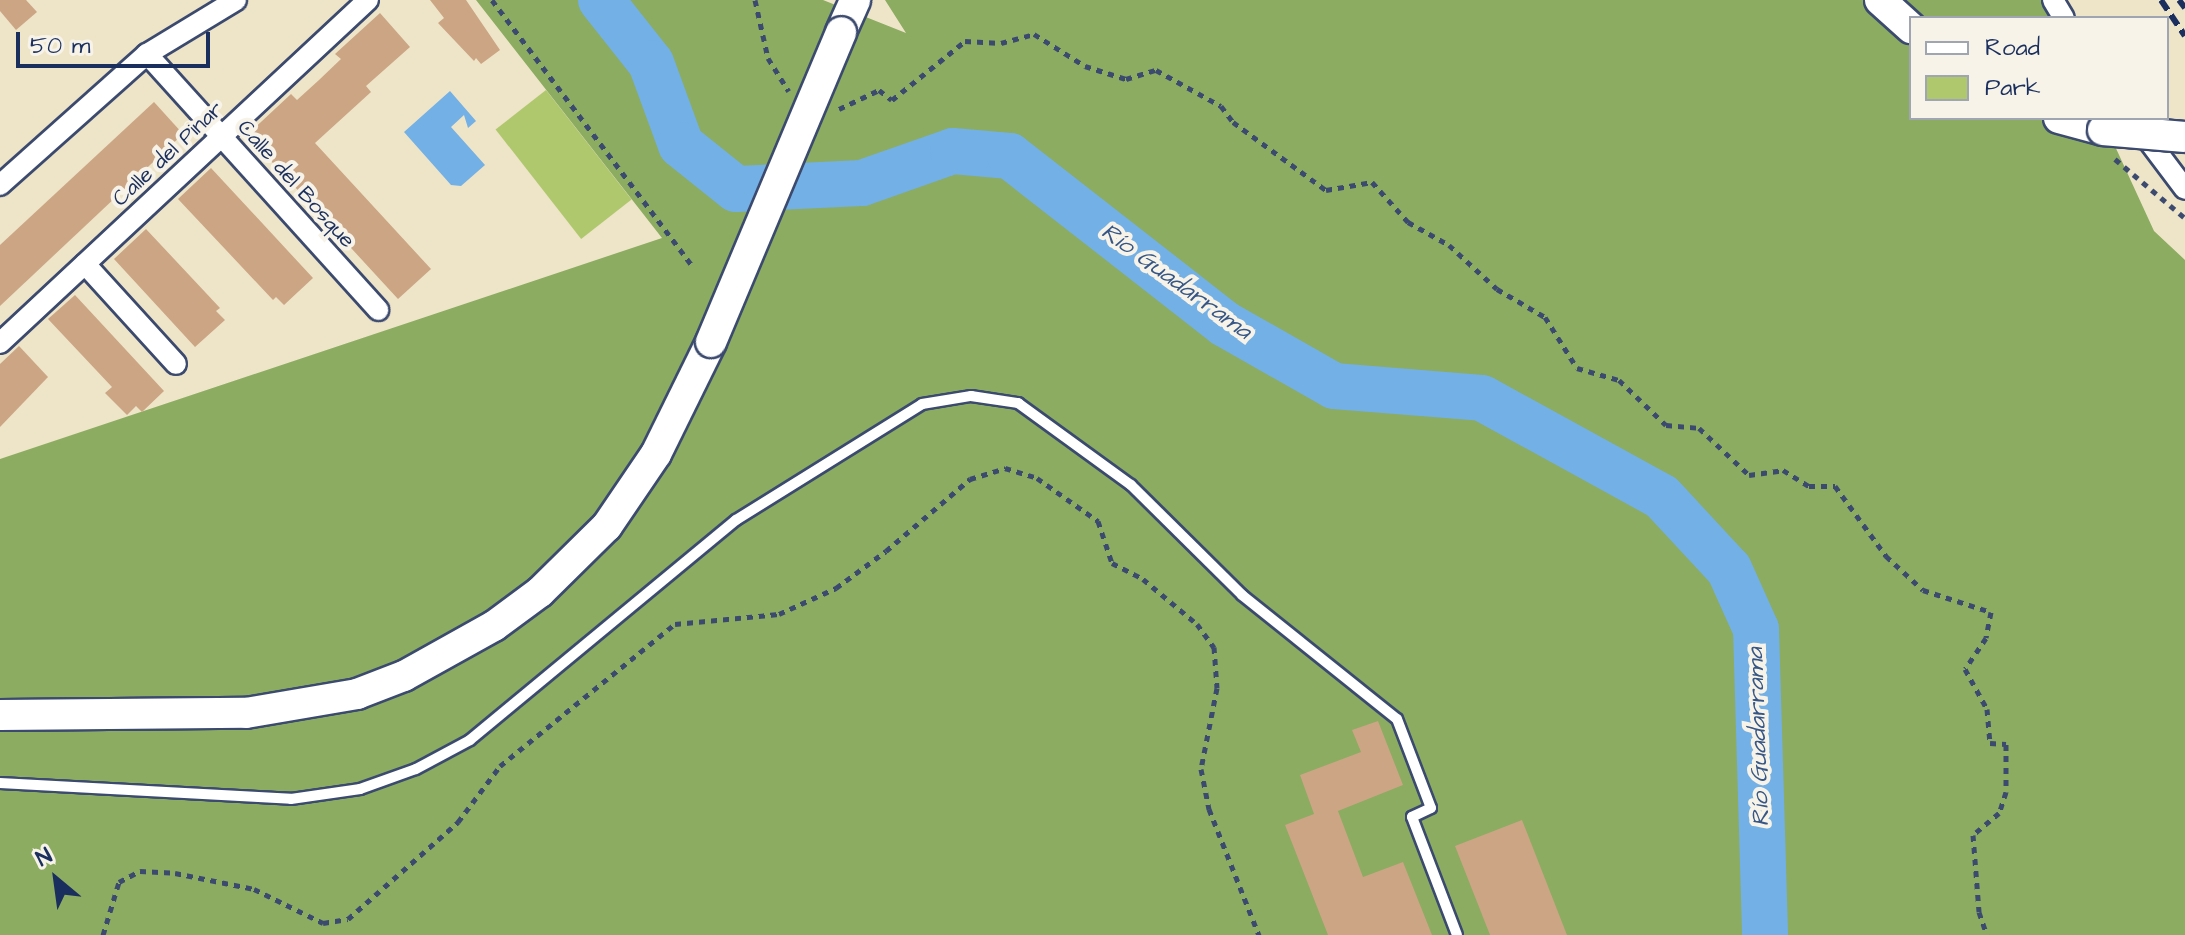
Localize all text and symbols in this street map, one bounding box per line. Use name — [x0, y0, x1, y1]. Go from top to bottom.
scale bar — [20, 16, 214, 66]
legend — [1909, 16, 2169, 120]
text: 50 m — [30, 29, 90, 63]
text: Road — [1985, 31, 2040, 65]
text: Park — [1985, 71, 2041, 105]
street label: Calle del Pinar — [107, 96, 229, 212]
street label: Calle del Bosque — [232, 114, 360, 254]
water label: Río Guadarrama — [1095, 218, 1257, 346]
water label: Río Guadarrama — [1741, 647, 1777, 827]
north arrow — [16, 839, 96, 919]
text: N — [31, 841, 58, 874]

